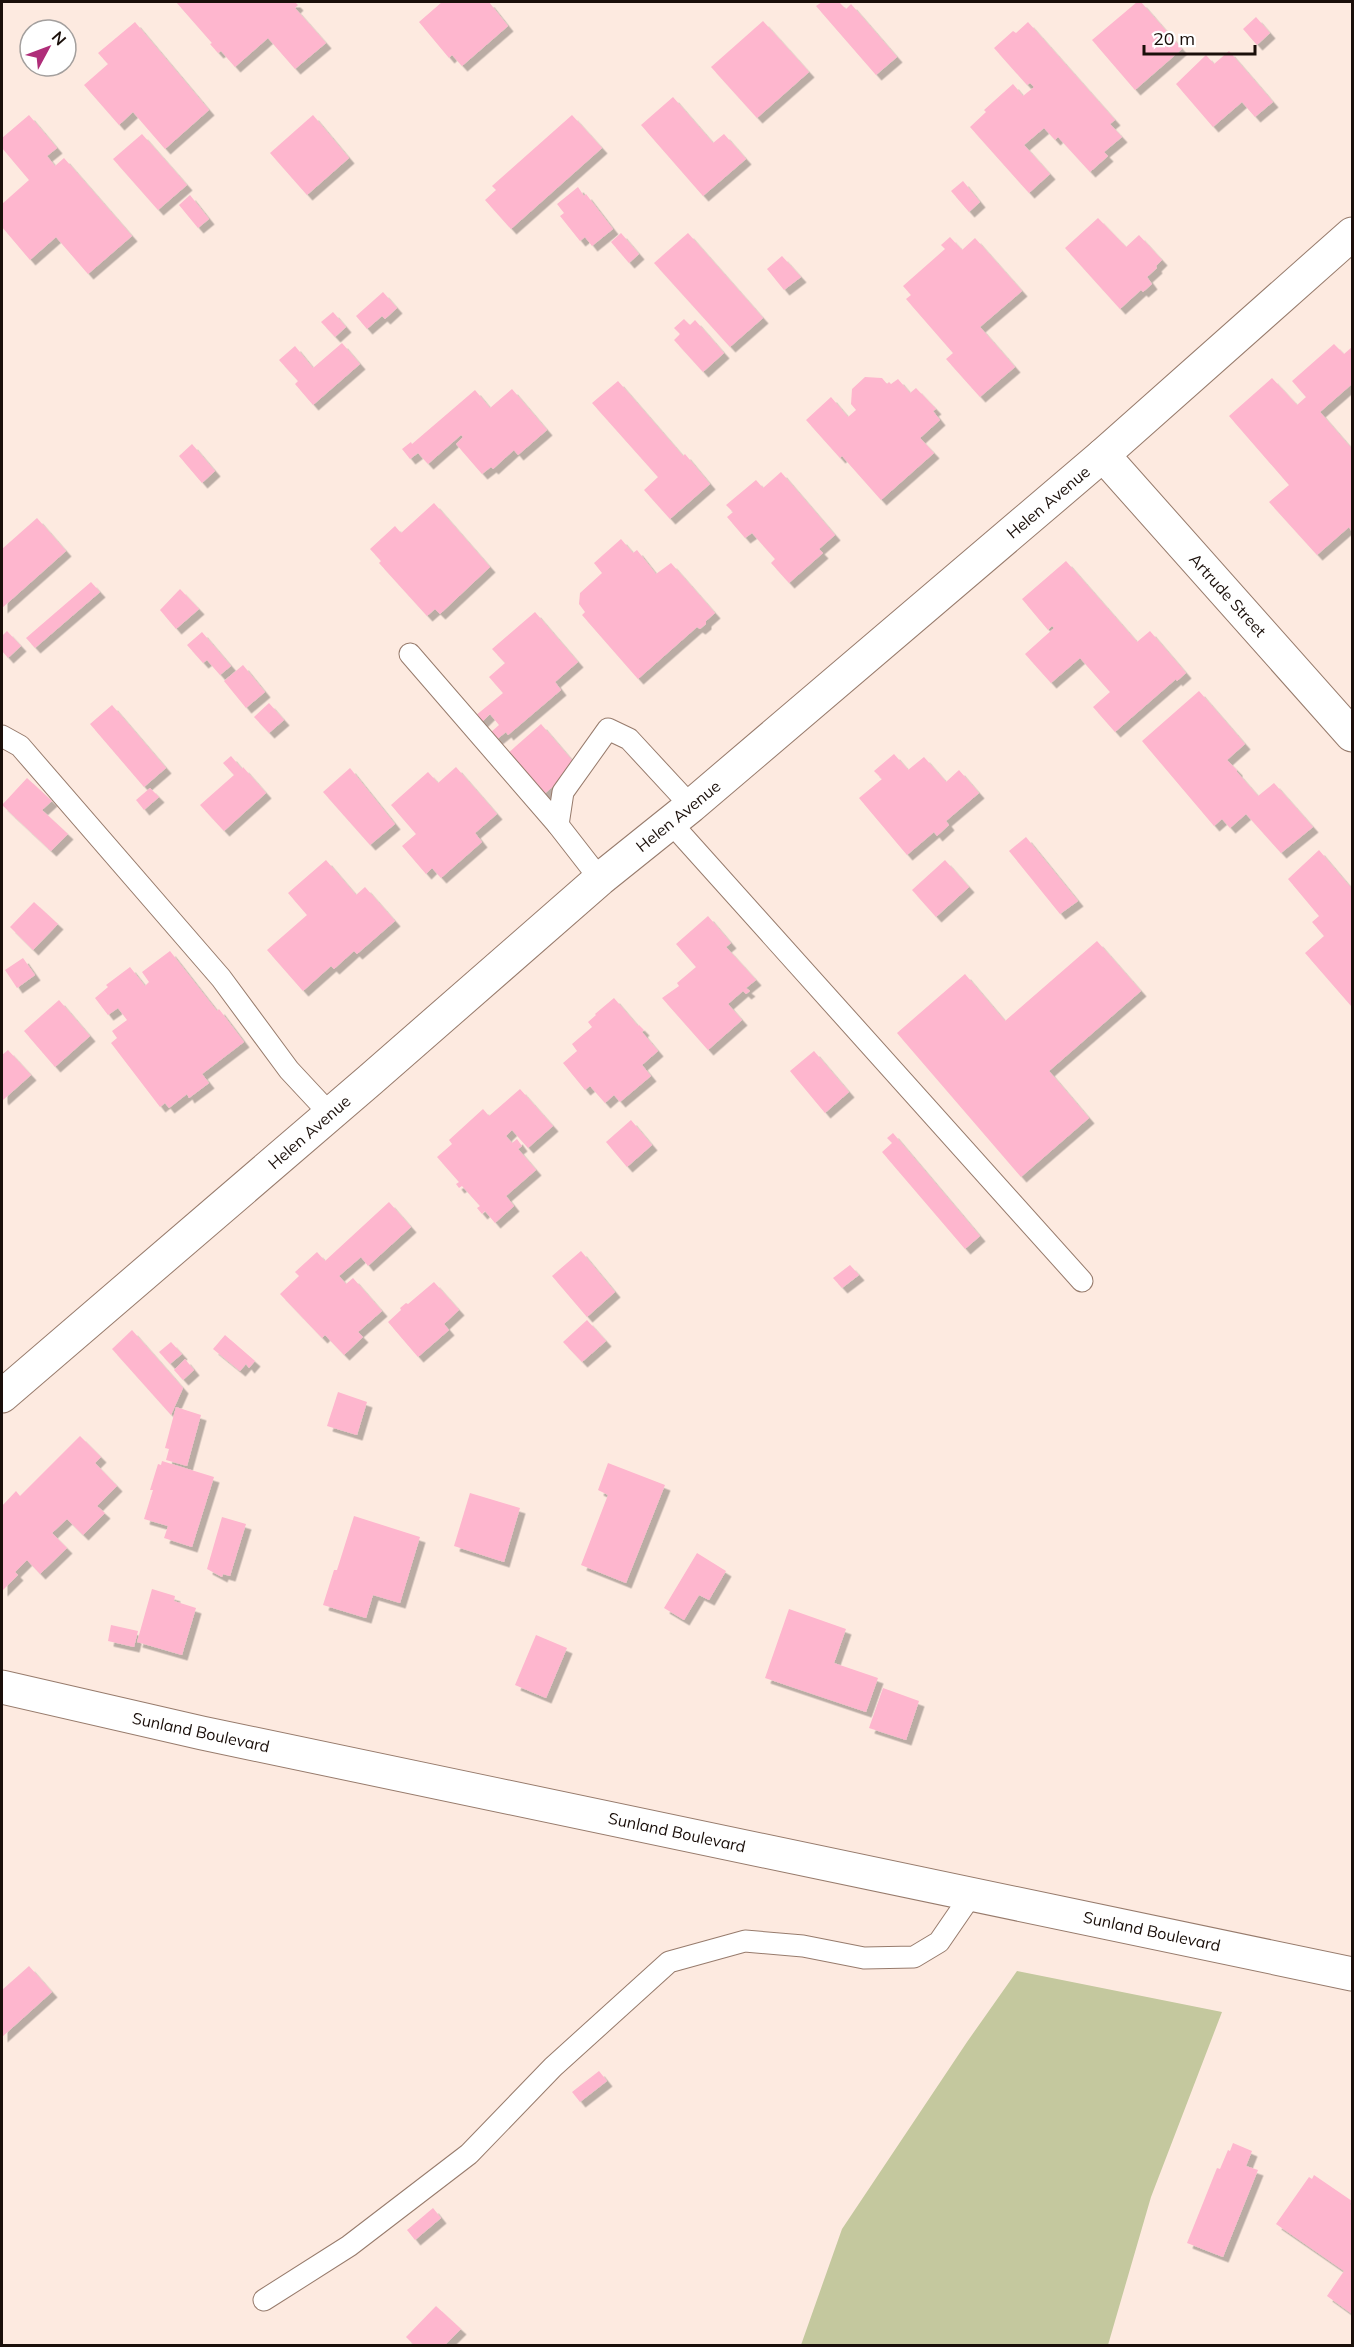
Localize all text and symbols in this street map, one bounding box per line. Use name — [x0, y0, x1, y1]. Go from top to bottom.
north arrow — [18, 18, 78, 78]
scale bar — [1144, 18, 1255, 56]
text: N — [48, 27, 71, 49]
text: 20 m — [1153, 27, 1195, 50]
street label: Helen Avenue — [1002, 461, 1094, 543]
street label: Artrude Street — [1185, 549, 1271, 641]
street label: Helen Avenue — [632, 776, 724, 856]
street label: Helen Avenue — [264, 1091, 354, 1173]
street label: Sunland Boulevard — [130, 1708, 272, 1756]
street label: Sunland Boulevard — [606, 1808, 748, 1856]
street label: Sunland Boulevard — [1081, 1907, 1223, 1955]

